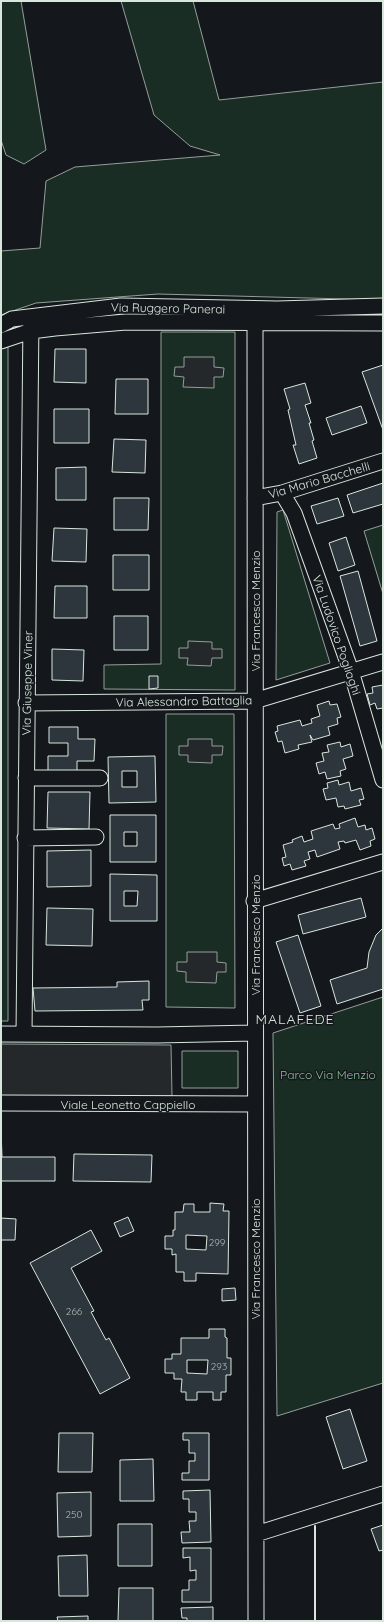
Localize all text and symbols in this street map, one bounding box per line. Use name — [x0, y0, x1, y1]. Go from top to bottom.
street label: Via Ruggero Panerai — [111, 300, 225, 316]
street label: Via Mario Bacchelli — [266, 458, 372, 502]
street label: Via Francesco Menzio — [248, 550, 263, 672]
street label: Via Ludovico Pogliaghi — [309, 573, 365, 697]
street label: Via Giuseppe Viner — [19, 630, 35, 735]
street label: Via Alessandro Battaglia — [116, 692, 252, 710]
street label: Via Francesco Menzio — [248, 874, 263, 996]
district label: MALAFEDE — [255, 1010, 335, 1028]
park label: Parco Via Menzio — [280, 1067, 376, 1082]
street label: Viale Leonetto Cappiello — [61, 1097, 195, 1112]
street label: Via Francesco Menzio — [248, 1198, 263, 1320]
house number: 299 — [209, 1236, 226, 1249]
house number: 266 — [66, 1305, 83, 1318]
house number: 293 — [211, 1360, 227, 1373]
house number: 250 — [66, 1508, 83, 1521]

